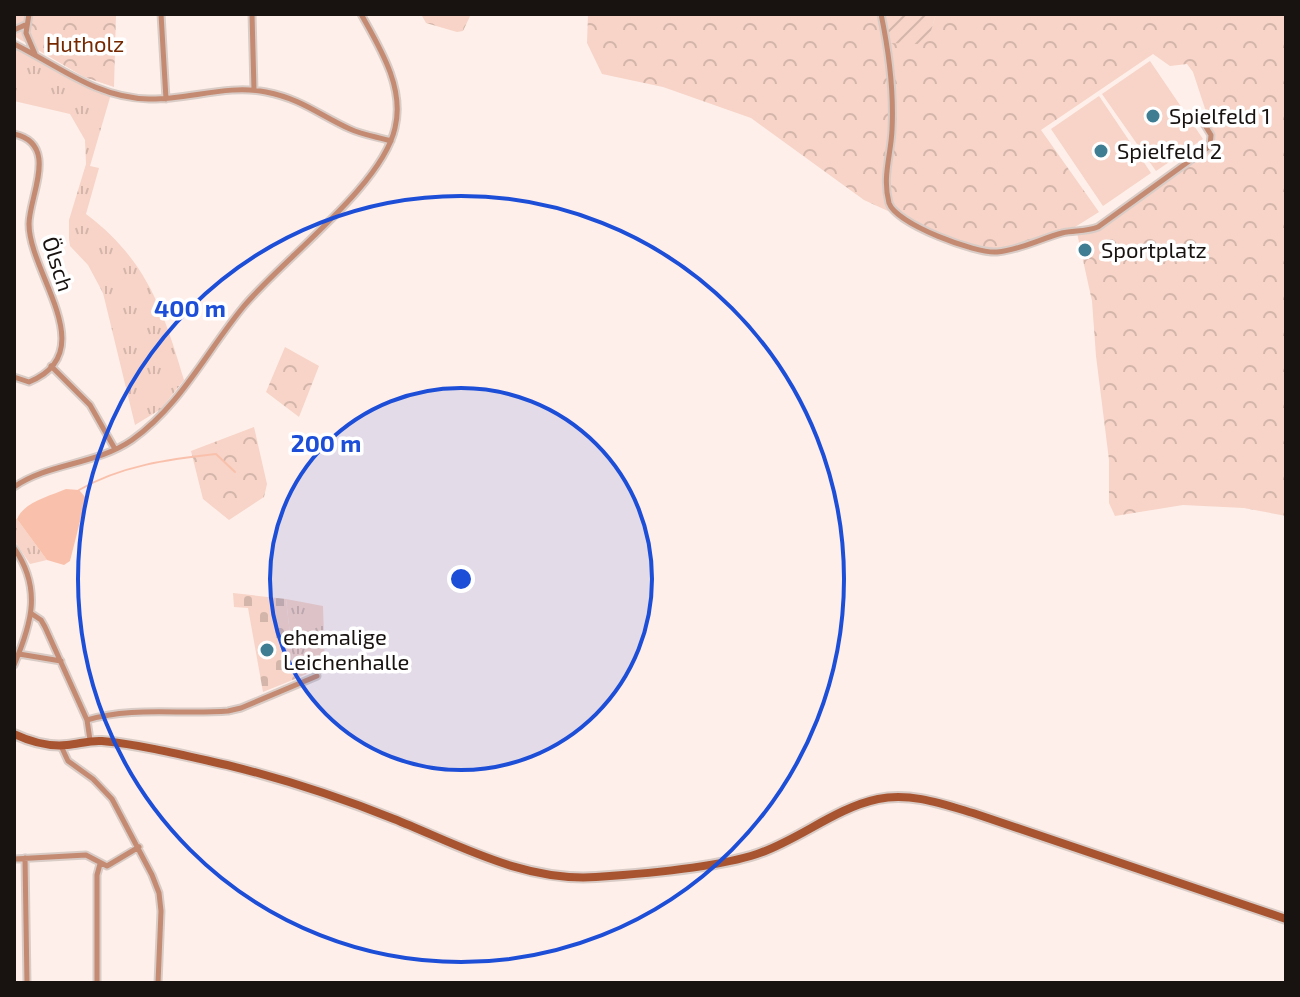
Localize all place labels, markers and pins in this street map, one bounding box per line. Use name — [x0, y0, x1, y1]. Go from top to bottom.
place label: Spielfeld 1 — [1169, 102, 1271, 128]
marker: Spielfeld 1 — [1144, 107, 1162, 125]
place label: Spielfeld 2 — [1117, 137, 1222, 163]
marker: Spielfeld 2 — [1092, 142, 1110, 160]
place label: Sportplatz — [1101, 236, 1207, 262]
marker: Sportplatz — [1076, 241, 1094, 259]
centre of rings — [447, 565, 475, 593]
place label: ehemalige Leichenhalle — [283, 623, 409, 674]
marker: ehemalige Leichenhalle — [258, 641, 276, 659]

